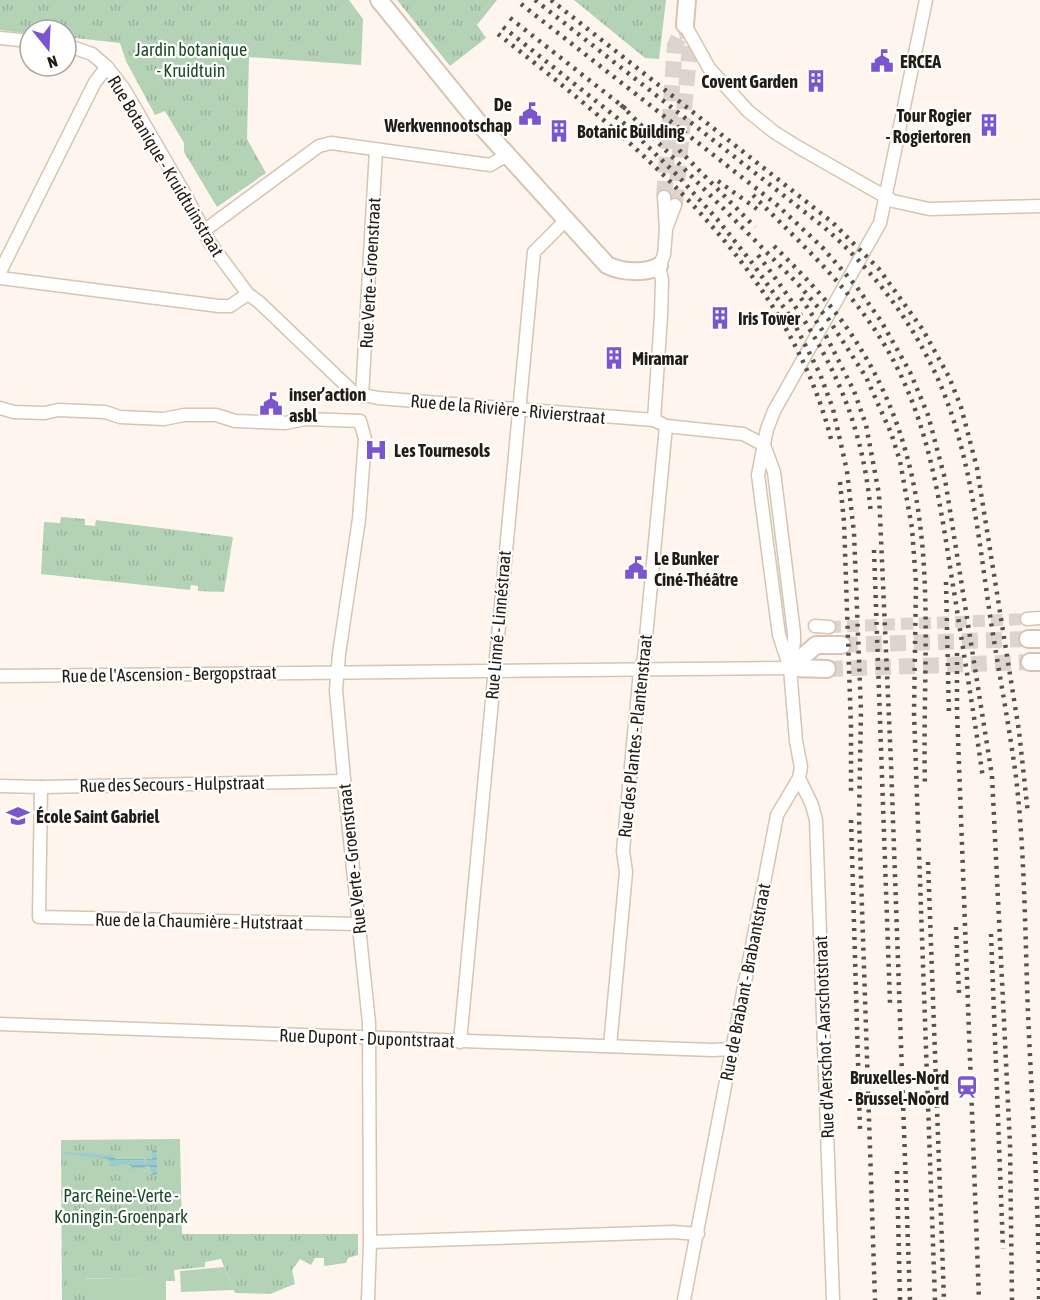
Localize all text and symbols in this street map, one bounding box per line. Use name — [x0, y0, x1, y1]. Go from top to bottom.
north arrow — [18, 18, 78, 78]
park label: Jardin botanique - Kruidtuin — [135, 39, 247, 81]
public building icon: ERCEA — [869, 48, 895, 74]
place label: ERCEA — [900, 51, 941, 72]
text: N — [45, 52, 60, 72]
building icon: Covent Garden — [803, 68, 829, 94]
place label: Covent Garden — [701, 71, 798, 92]
street label: Rue Botanique - Kruidtuinstraat — [104, 72, 228, 260]
place label: De Werkvennootschap — [383, 94, 512, 136]
public building icon: De Werkvennootschap — [517, 101, 543, 127]
place label: Tour Rogier - Rogiertoren — [886, 105, 972, 147]
building icon: Tour Rogier - Rogiertoren — [976, 112, 1002, 138]
building icon: Botanic Building — [546, 118, 572, 144]
place label: Botanic Building — [577, 121, 685, 142]
street label: Rue Verte - Groenstraat — [356, 197, 384, 349]
building icon: Iris Tower — [707, 305, 733, 331]
place label: Iris Tower — [738, 308, 801, 329]
building icon: Miramar — [601, 345, 627, 371]
place label: Miramar — [632, 348, 689, 369]
place label: inser’action asbl — [289, 384, 367, 426]
street label: Rue de la Rivière - Rivierstraat — [410, 390, 606, 428]
public building icon: inser’action asbl — [258, 391, 284, 417]
hospital icon: Les Tournesols — [363, 437, 389, 463]
place label: Les Tournesols — [394, 440, 491, 461]
place label: Le Bunker Ciné-Théâtre — [654, 548, 738, 590]
street label: Rue Linné - Linnéstraat — [481, 550, 515, 700]
public building icon: Le Bunker Ciné-Théâtre — [623, 555, 649, 581]
street label: Rue des Plantes - Plantenstraat — [614, 633, 656, 839]
street label: Rue de l'Ascension - Bergopstraat — [61, 662, 277, 686]
street label: Rue des Secours - Hulpstraat — [79, 772, 265, 796]
street label: Rue Verte - Groenstraat — [334, 783, 370, 935]
school or university icon: École Saint Gabriel — [5, 803, 31, 829]
place label: École Saint Gabriel — [36, 806, 160, 827]
street label: Rue de Brabant - Brabantstraat — [716, 881, 774, 1083]
street label: Rue de la Chaumière - Hutstraat — [95, 909, 303, 933]
street label: Rue d'Aerschot - Aarschotstraat — [810, 935, 838, 1139]
street label: Rue Dupont - Dupontstraat — [279, 1024, 455, 1052]
place label: Bruxelles-Nord - Brussel-Noord — [848, 1067, 949, 1109]
station icon: Bruxelles-Nord - Brussel-Noord — [954, 1074, 980, 1100]
park label: Parc Reine-Verte - Koningin-Groenpark — [54, 1185, 188, 1227]

